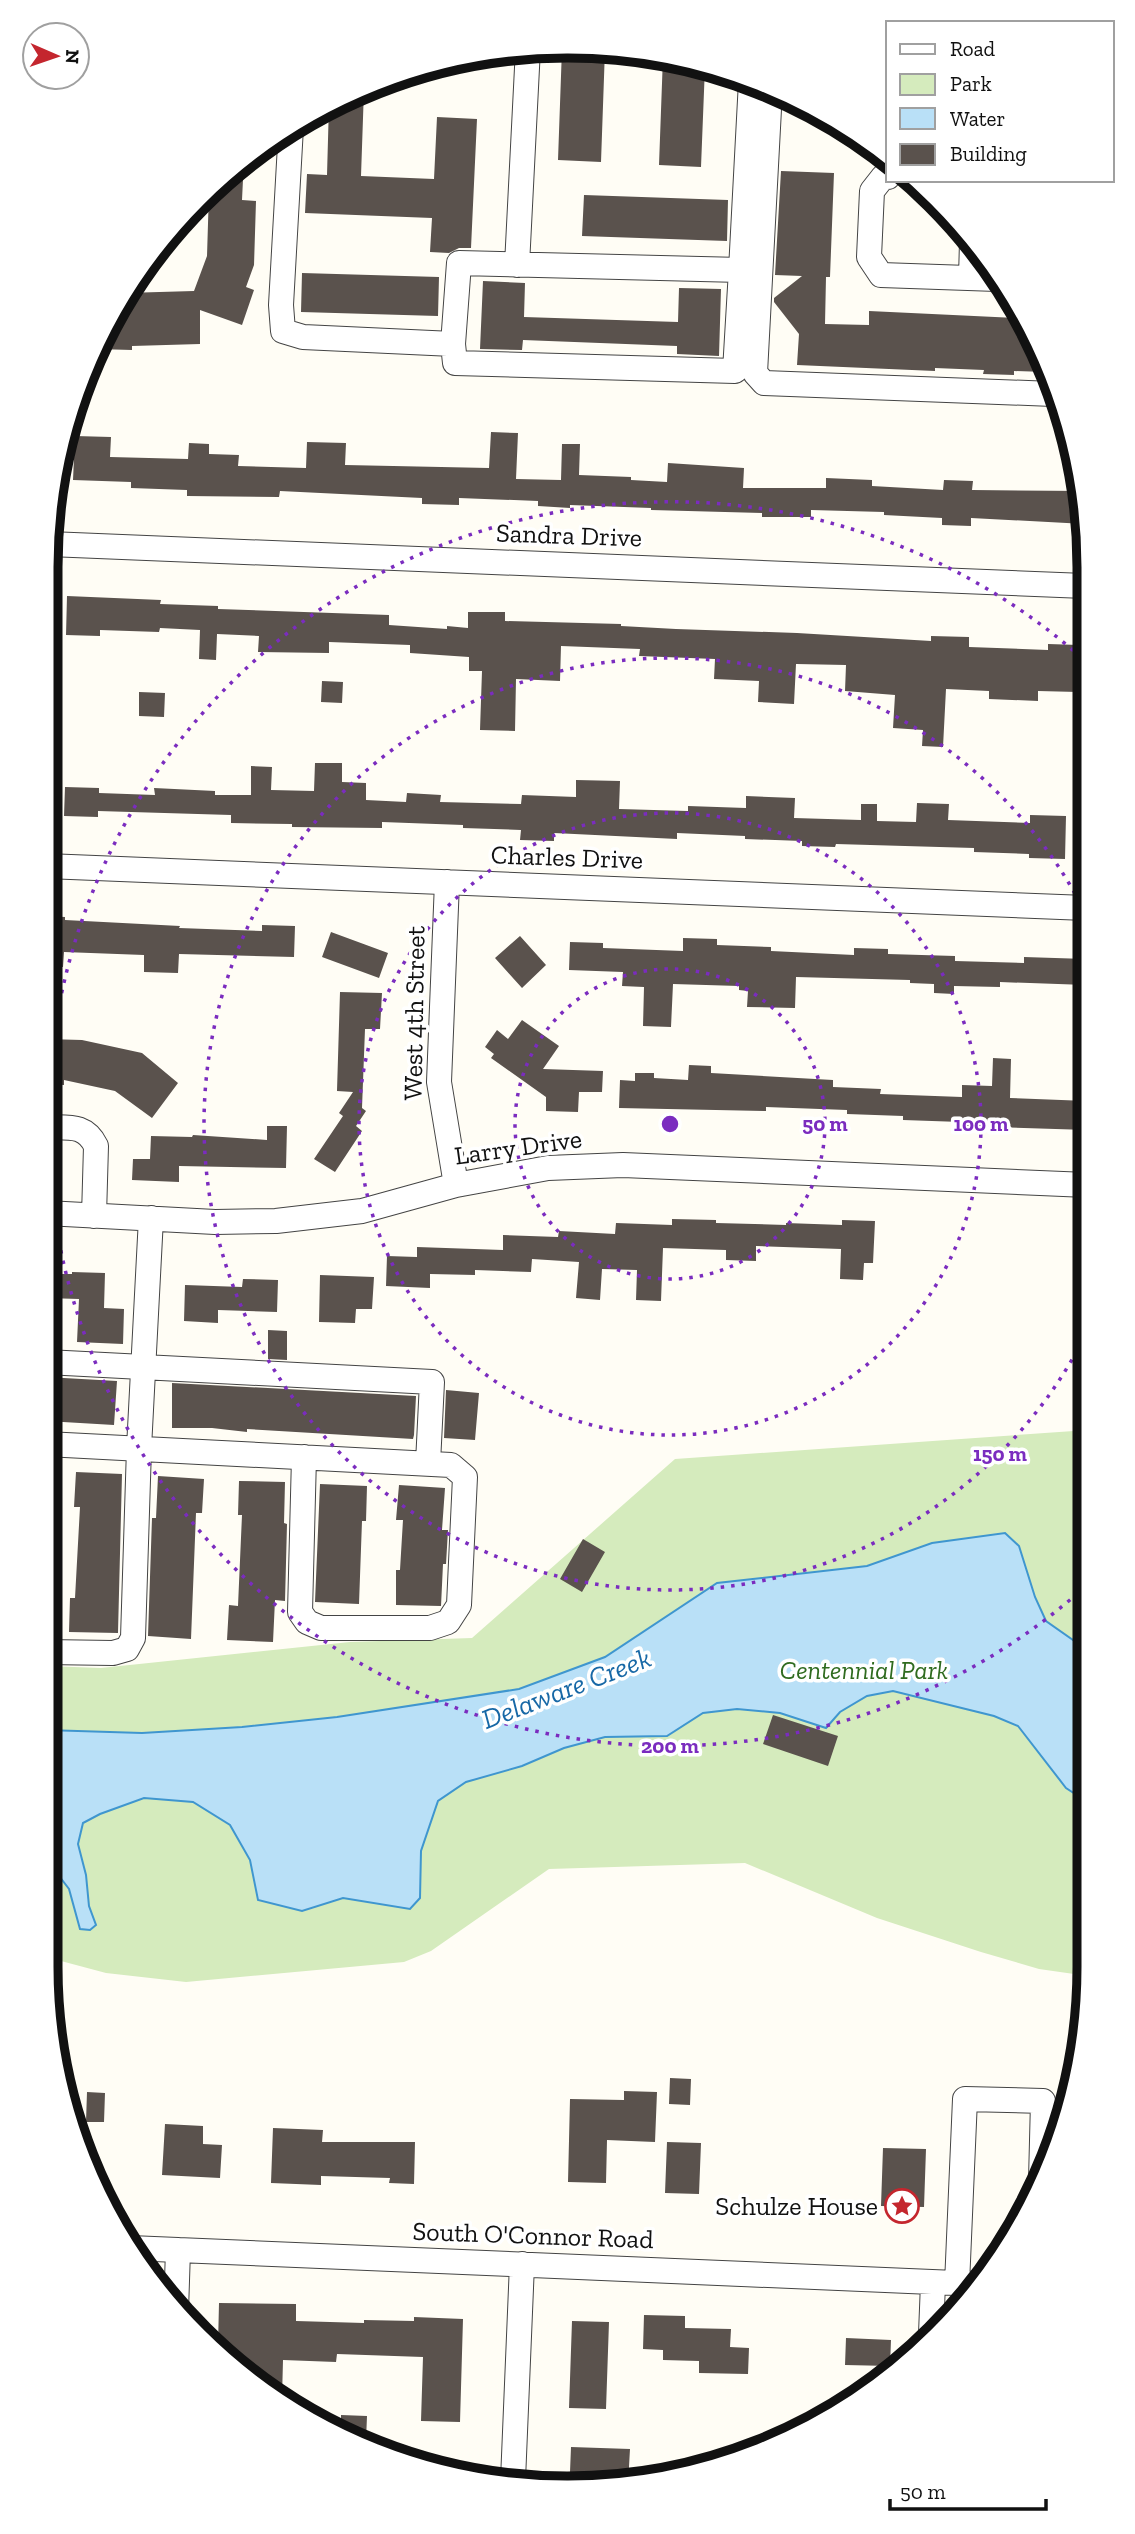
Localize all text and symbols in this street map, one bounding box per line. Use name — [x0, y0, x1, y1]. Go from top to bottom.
north arrow — [21, 21, 91, 91]
legend — [886, 21, 1114, 182]
text: Road — [950, 36, 996, 61]
text: N — [61, 49, 84, 64]
text: Park — [950, 71, 992, 96]
text: Water — [950, 106, 1005, 131]
text: Building — [950, 141, 1027, 166]
street label: Sandra Drive — [495, 516, 643, 554]
street label: Charles Drive — [490, 838, 644, 876]
street label: West 4th Street — [396, 925, 432, 1101]
text: 50 m — [802, 1111, 848, 1136]
text: 100 m — [954, 1111, 1009, 1136]
centre of rings — [658, 1112, 682, 1136]
street label: Larry Drive — [452, 1122, 584, 1172]
text: 150 m — [973, 1441, 1028, 1466]
water label: Delaware Creek — [477, 1641, 655, 1736]
park label: Centennial Park — [780, 1654, 948, 1686]
text: 200 m — [641, 1733, 699, 1758]
place icon: Schulze House — [883, 2187, 921, 2225]
place label: Schulze House — [715, 2190, 878, 2222]
street label: South O'Connor Road — [412, 2215, 654, 2255]
scale bar — [890, 2468, 1046, 2512]
text: 50 m — [900, 2479, 946, 2504]

